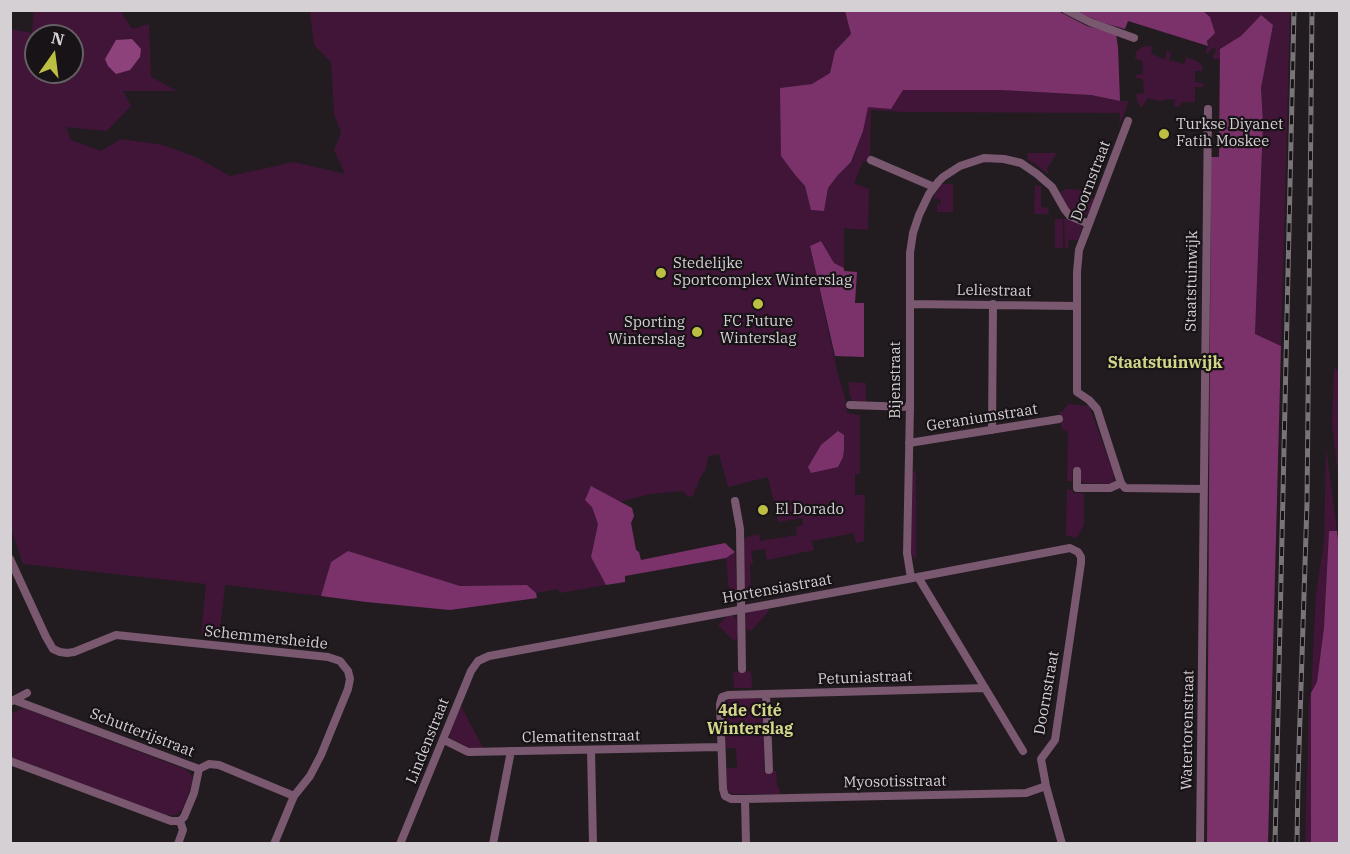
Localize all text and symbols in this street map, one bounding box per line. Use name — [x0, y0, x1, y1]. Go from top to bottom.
north arrow — [24, 24, 84, 84]
text: N — [49, 27, 66, 50]
place label: Turkse Diyanet Fatih Moskee — [1176, 116, 1283, 151]
marker: Turkse Diyanet Fatih Moskee — [1157, 127, 1171, 141]
street label: Doornstraat — [1067, 138, 1115, 224]
street label: Staatstuinwijk — [1182, 230, 1202, 332]
place label: Stedelijke Sportcomplex Winterslag — [673, 255, 852, 290]
marker: Stedelijke Sportcomplex Winterslag — [654, 266, 668, 280]
street label: Leliestraat — [956, 281, 1032, 301]
marker: FC Future Winterslag — [751, 297, 765, 311]
place label: FC Future Winterslag — [720, 313, 796, 348]
place label: Sporting Winterslag — [608, 314, 685, 349]
marker: Sporting Winterslag — [690, 325, 704, 339]
street label: Bijenstraat — [887, 341, 905, 419]
district label: Staatstuinwijk — [1108, 353, 1222, 373]
street label: Geraniumstraat — [925, 400, 1039, 436]
place label: El Dorado — [775, 501, 844, 519]
marker: El Dorado — [756, 503, 770, 517]
street label: Hortensiastraat — [721, 571, 833, 607]
street label: Schemmersheide — [203, 623, 329, 653]
street label: Doornstraat — [1031, 650, 1063, 736]
street label: Petuniastraat — [817, 667, 913, 689]
street label: Watertorenstraat — [1178, 670, 1198, 790]
street label: Lindenstraat — [403, 696, 453, 786]
district label: 4de Cité Winterslag — [707, 701, 793, 739]
street label: Schutterijstraat — [87, 705, 197, 761]
street label: Clematitenstraat — [522, 727, 640, 747]
street label: Myosotisstraat — [843, 772, 947, 792]

